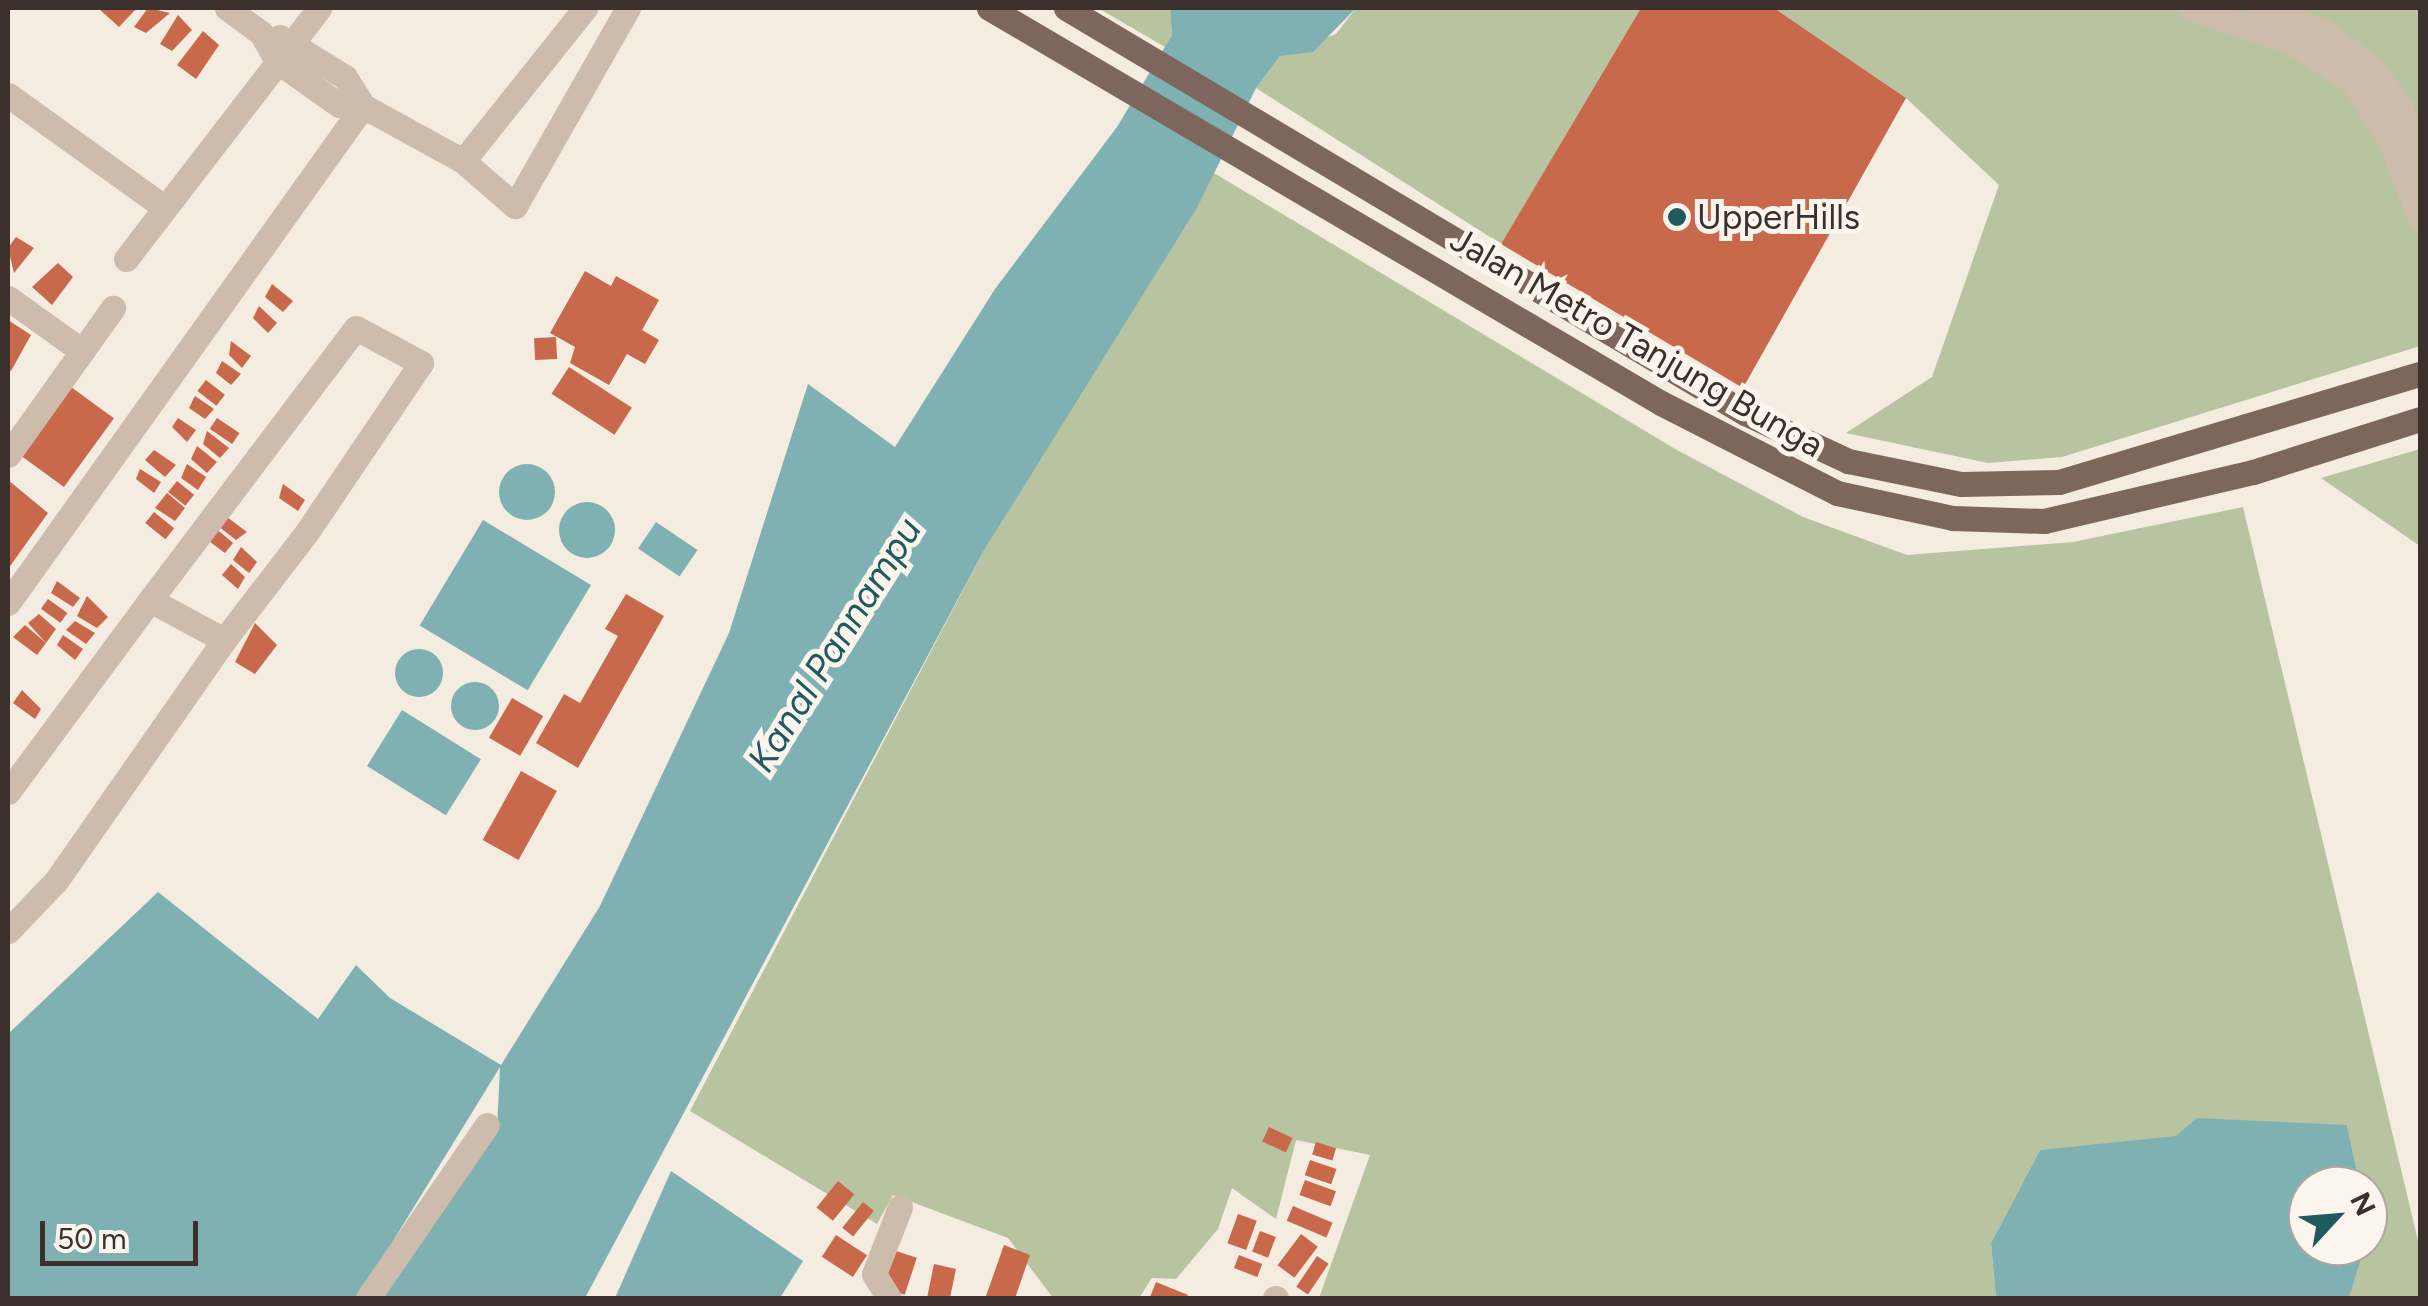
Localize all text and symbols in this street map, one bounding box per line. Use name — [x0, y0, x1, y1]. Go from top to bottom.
place label: UpperHills — [1697, 196, 1860, 238]
marker: UpperHills — [1666, 206, 1688, 228]
street label: Jalan Metro Tanjung Bunga — [1443, 218, 1831, 466]
water label: Kanal Pannampu — [739, 509, 931, 781]
north arrow — [2288, 1166, 2388, 1266]
text: N — [2343, 1187, 2383, 1221]
scale bar — [45, 1201, 202, 1263]
text: 50 m — [57, 1220, 126, 1257]

